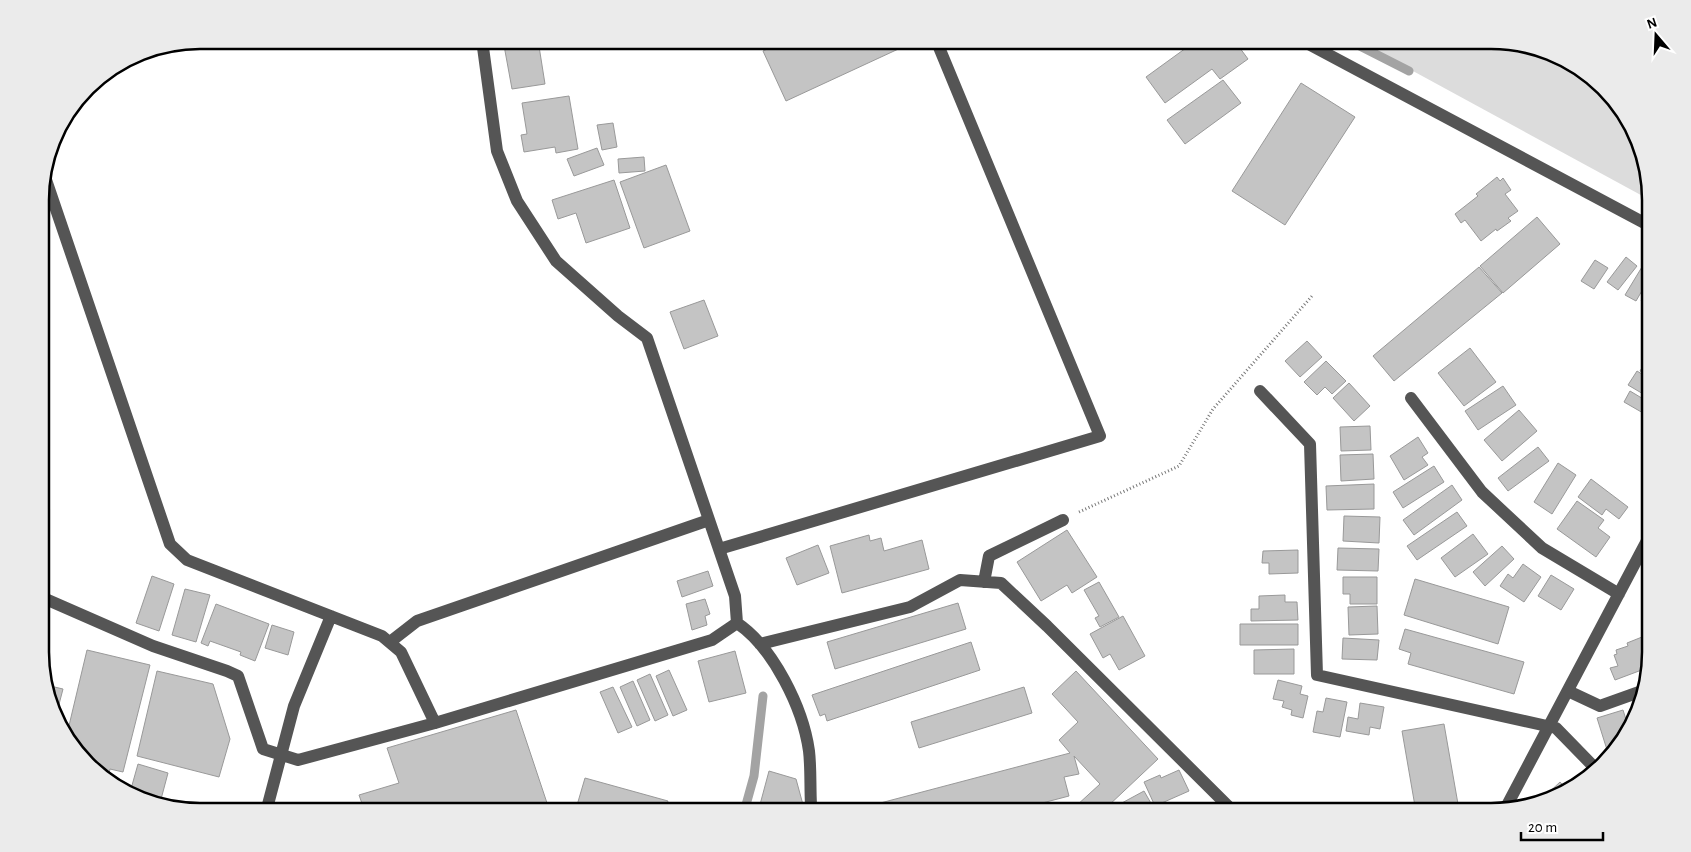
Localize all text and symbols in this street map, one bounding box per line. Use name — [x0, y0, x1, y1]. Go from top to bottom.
north arrow — [1631, 10, 1681, 60]
text: N — [1645, 15, 1659, 32]
scale bar — [1521, 810, 1604, 842]
text: 20 m — [1528, 820, 1557, 835]

